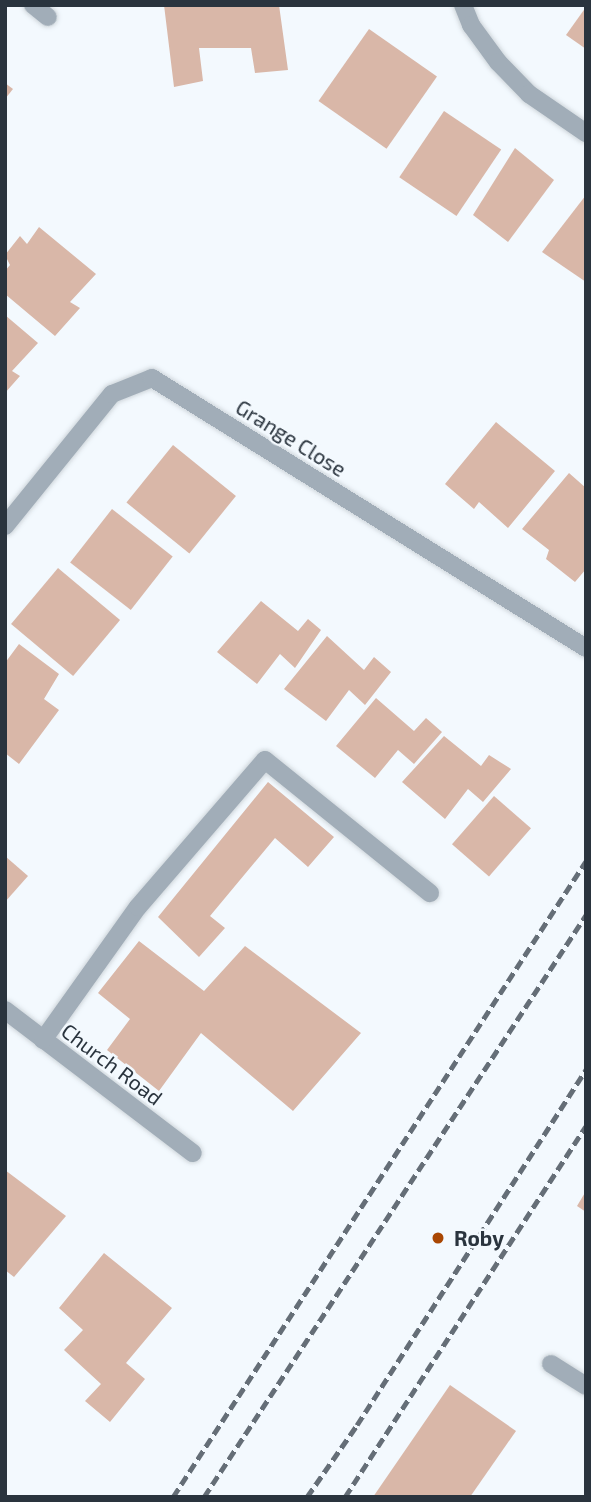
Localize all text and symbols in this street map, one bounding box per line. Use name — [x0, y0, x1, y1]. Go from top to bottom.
street label: Grange Close — [231, 394, 351, 482]
street label: Church Road — [57, 1018, 167, 1110]
place label: Roby — [454, 1225, 504, 1251]
marker: Roby — [428, 1228, 448, 1248]

